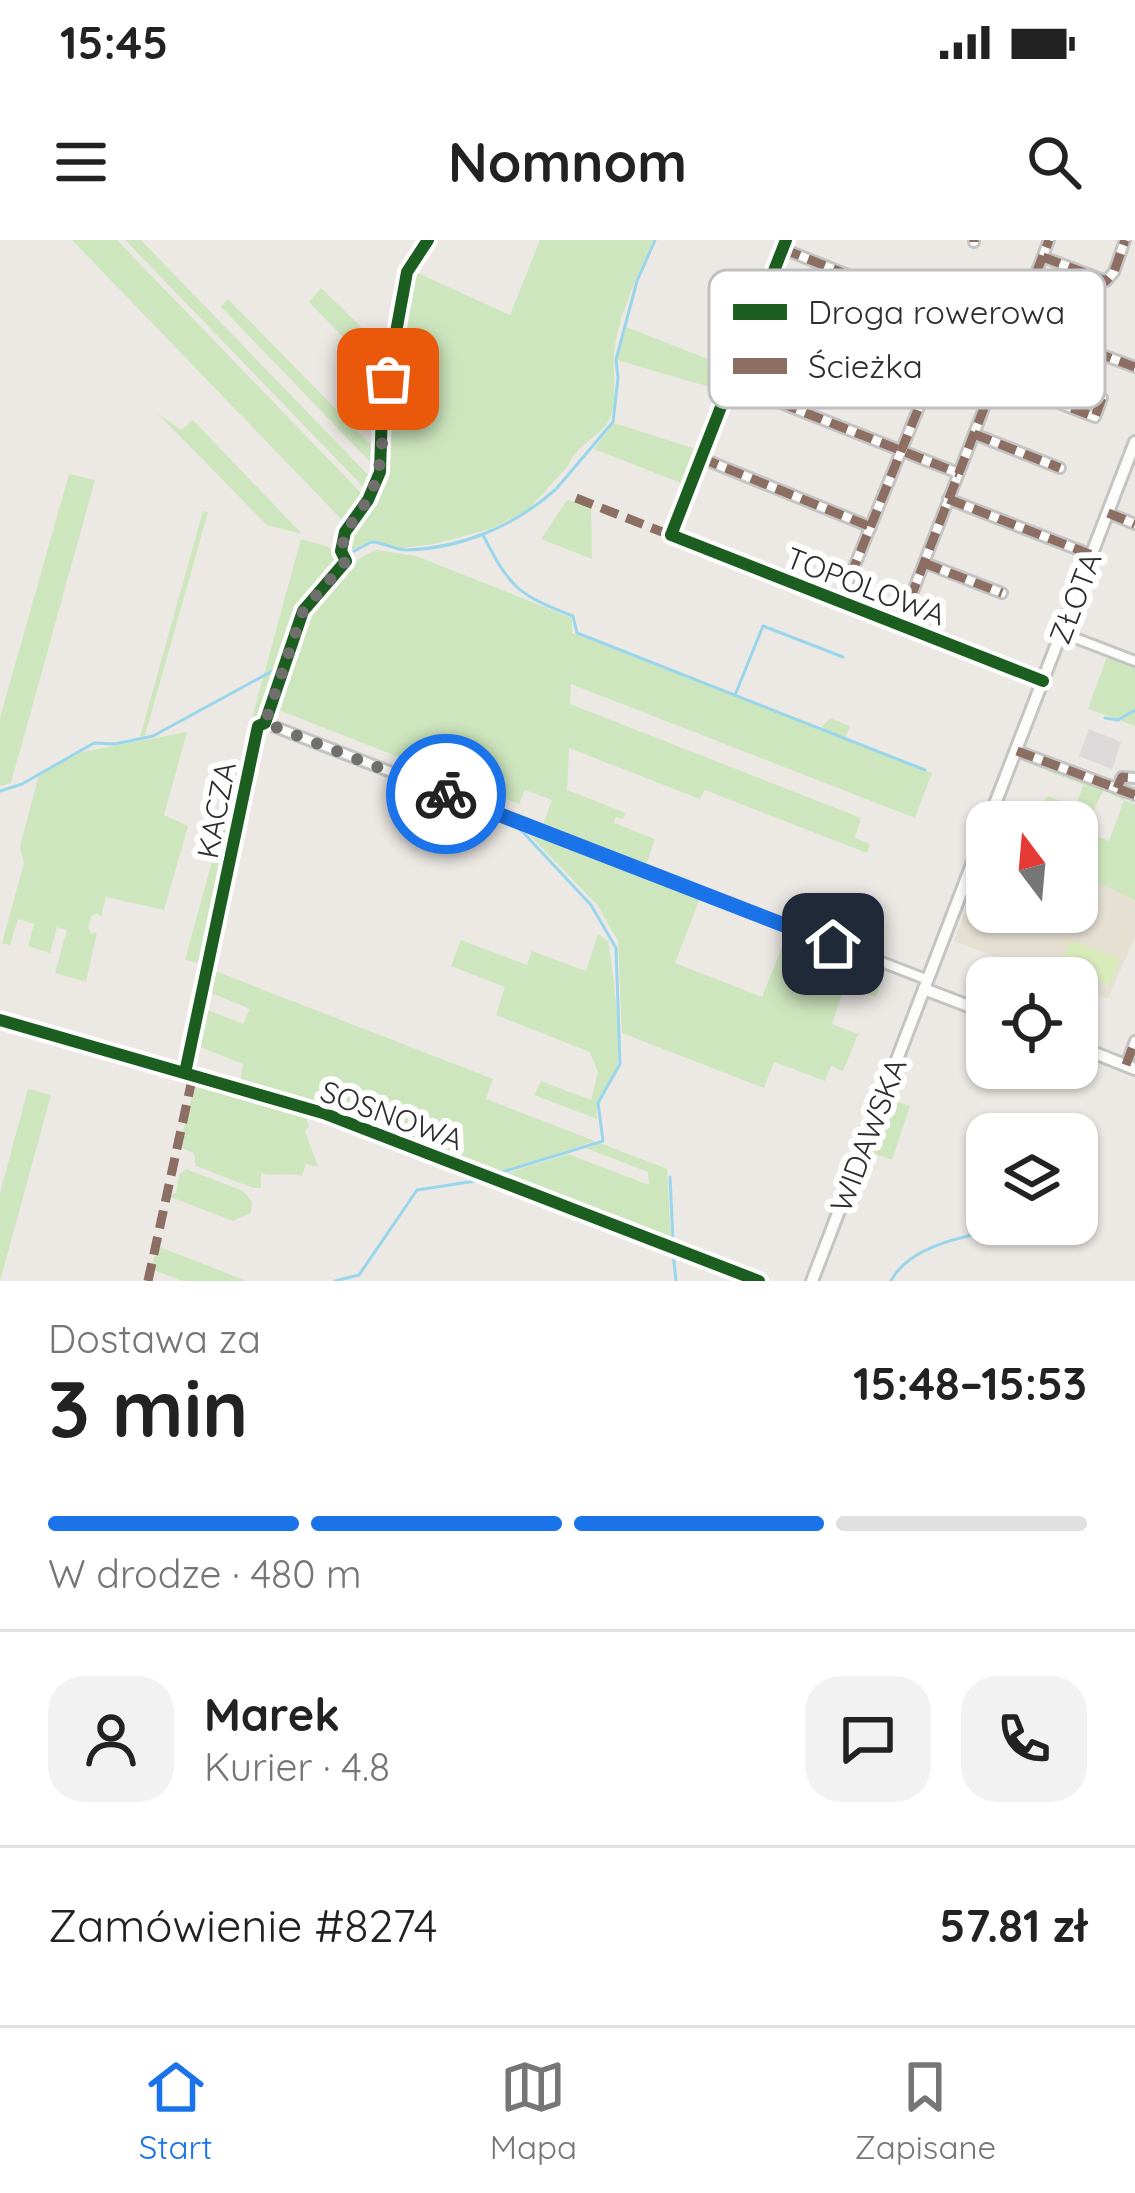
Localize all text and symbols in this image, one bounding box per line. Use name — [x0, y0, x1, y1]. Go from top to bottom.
text: 15:45 — [60, 14, 168, 70]
text: Nomnom — [448, 128, 687, 196]
icon: menu — [48, 129, 114, 195]
icon: search — [1021, 129, 1087, 195]
legend — [709, 270, 1105, 408]
text: Droga rowerowa — [808, 291, 1065, 332]
pin — [337, 328, 439, 430]
text: Ścieżka — [808, 345, 923, 386]
icon: bag — [355, 346, 421, 412]
street label: TOPOLOWA — [781, 538, 951, 634]
street label: ZŁOTA — [1040, 547, 1110, 649]
courier — [386, 734, 506, 854]
street label: KACZA — [188, 758, 244, 862]
icon: bike — [413, 761, 479, 827]
north arrow — [966, 801, 1098, 933]
map controls — [966, 801, 1098, 1245]
pin — [782, 893, 884, 995]
icon: home — [800, 911, 866, 977]
button: locate — [966, 957, 1098, 1089]
street label: WIDAWSKA — [821, 1053, 915, 1217]
street label: SOSNOWA — [315, 1072, 469, 1158]
button: layers — [966, 1113, 1098, 1245]
text: Dostawa za — [48, 1314, 261, 1363]
text: 15:48–15:53 — [853, 1355, 1087, 1411]
text: 3 min — [48, 1359, 249, 1457]
text: W drodze · 480 m — [48, 1549, 362, 1598]
button: person — [48, 1676, 174, 1802]
button: chat — [805, 1676, 931, 1802]
button: phone — [961, 1676, 1087, 1802]
text: Marek — [204, 1686, 340, 1742]
text: Kurier · 4.8 — [204, 1742, 390, 1791]
text: Zamówienie #8274 — [48, 1897, 438, 1953]
text: 57.81 zł — [940, 1897, 1087, 1953]
tab: Start — [139, 2054, 212, 2167]
tab: Mapa — [490, 2054, 577, 2167]
tab: Zapisane — [854, 2054, 996, 2167]

